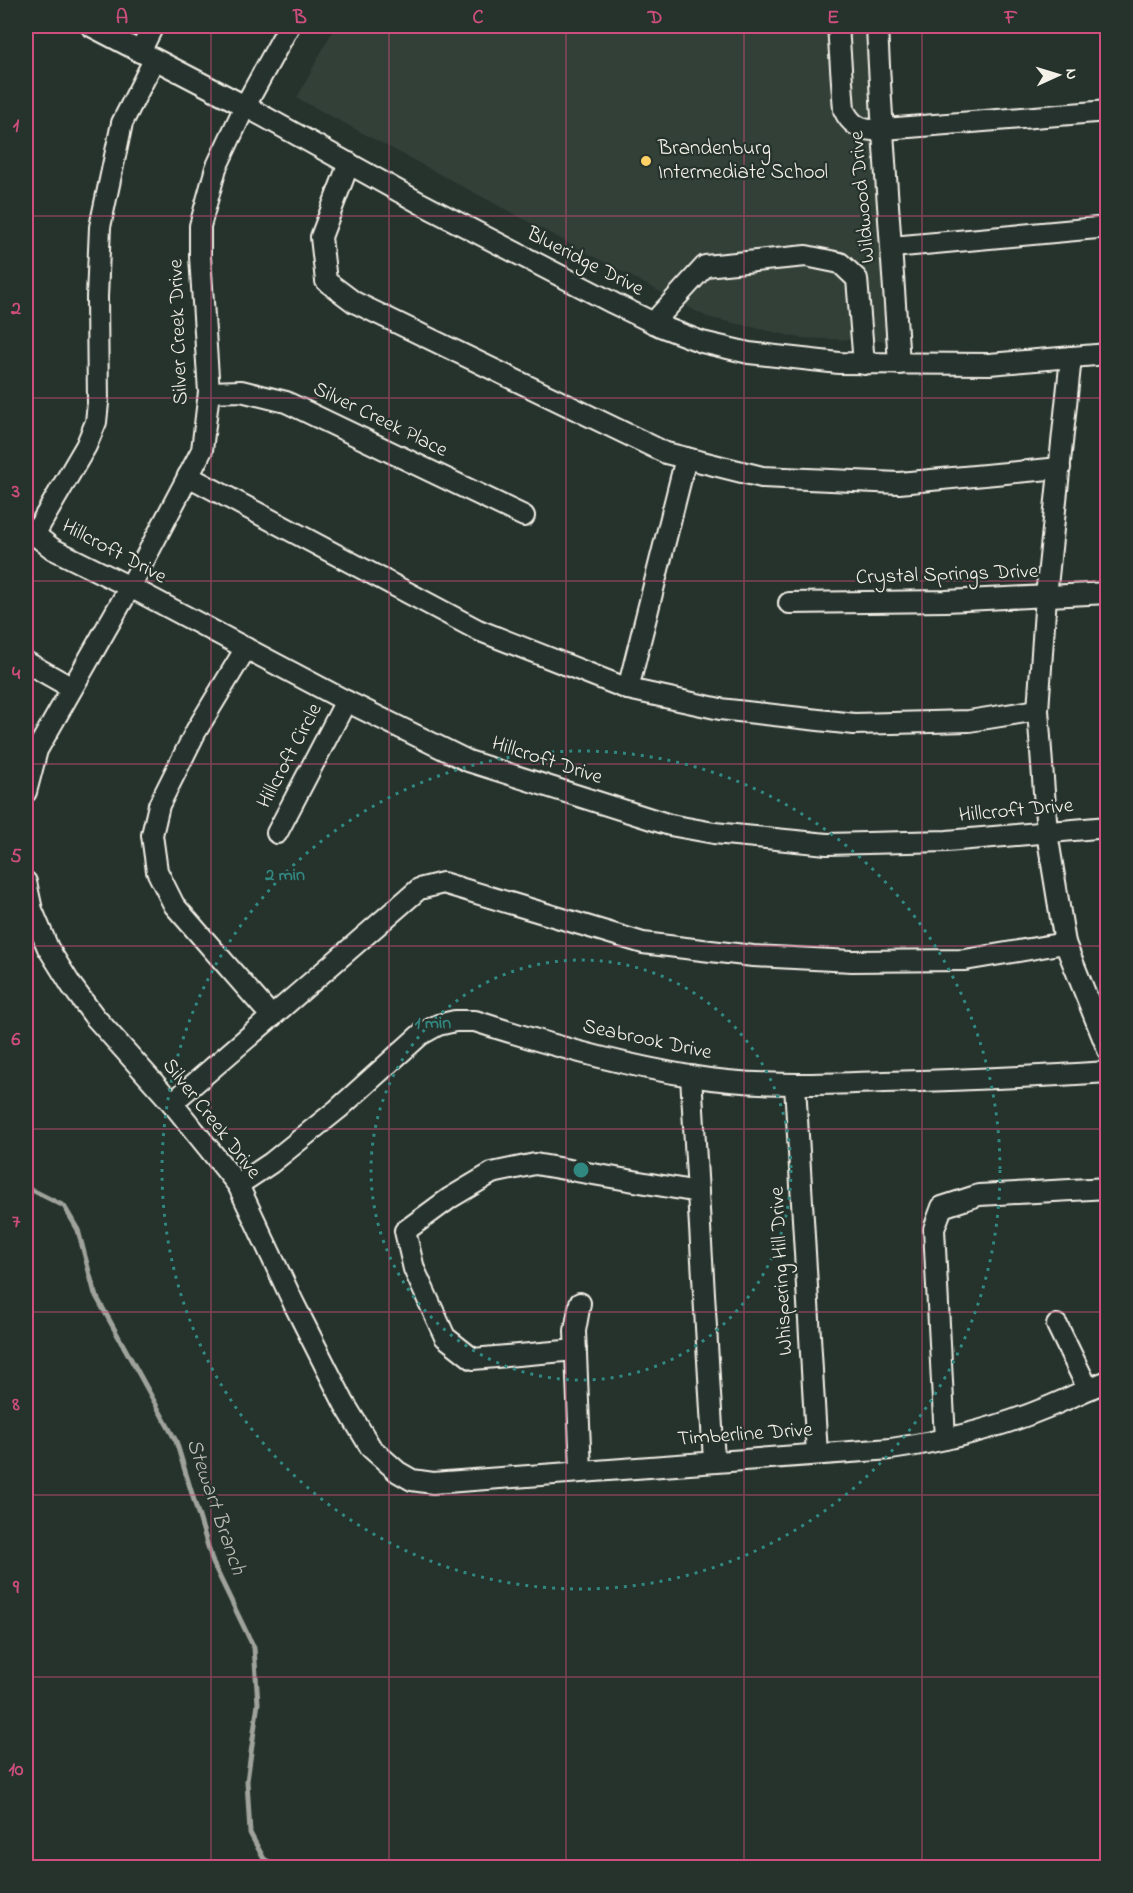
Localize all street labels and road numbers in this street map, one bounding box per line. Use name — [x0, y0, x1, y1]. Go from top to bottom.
street label: Wildwood Drive — [842, 129, 884, 264]
street label: Blueridge Drive — [519, 219, 649, 306]
street label: Silver Creek Drive — [161, 258, 197, 405]
street label: Silver Creek Place — [308, 374, 453, 466]
street label: Hillcroft Drive — [56, 512, 172, 592]
street label: Crystal Springs Drive — [855, 557, 1039, 595]
street label: Hillcroft Circle — [250, 698, 331, 814]
street label: Hillcroft Drive — [488, 729, 607, 793]
street label: Hillcroft Drive — [957, 791, 1075, 831]
street label: Seabrook Drive — [580, 1012, 715, 1068]
street label: Silver Creek Drive — [154, 1052, 268, 1186]
street label: Whispering Hill Drive — [763, 1185, 803, 1356]
street label: Timberline Drive — [676, 1415, 814, 1455]

